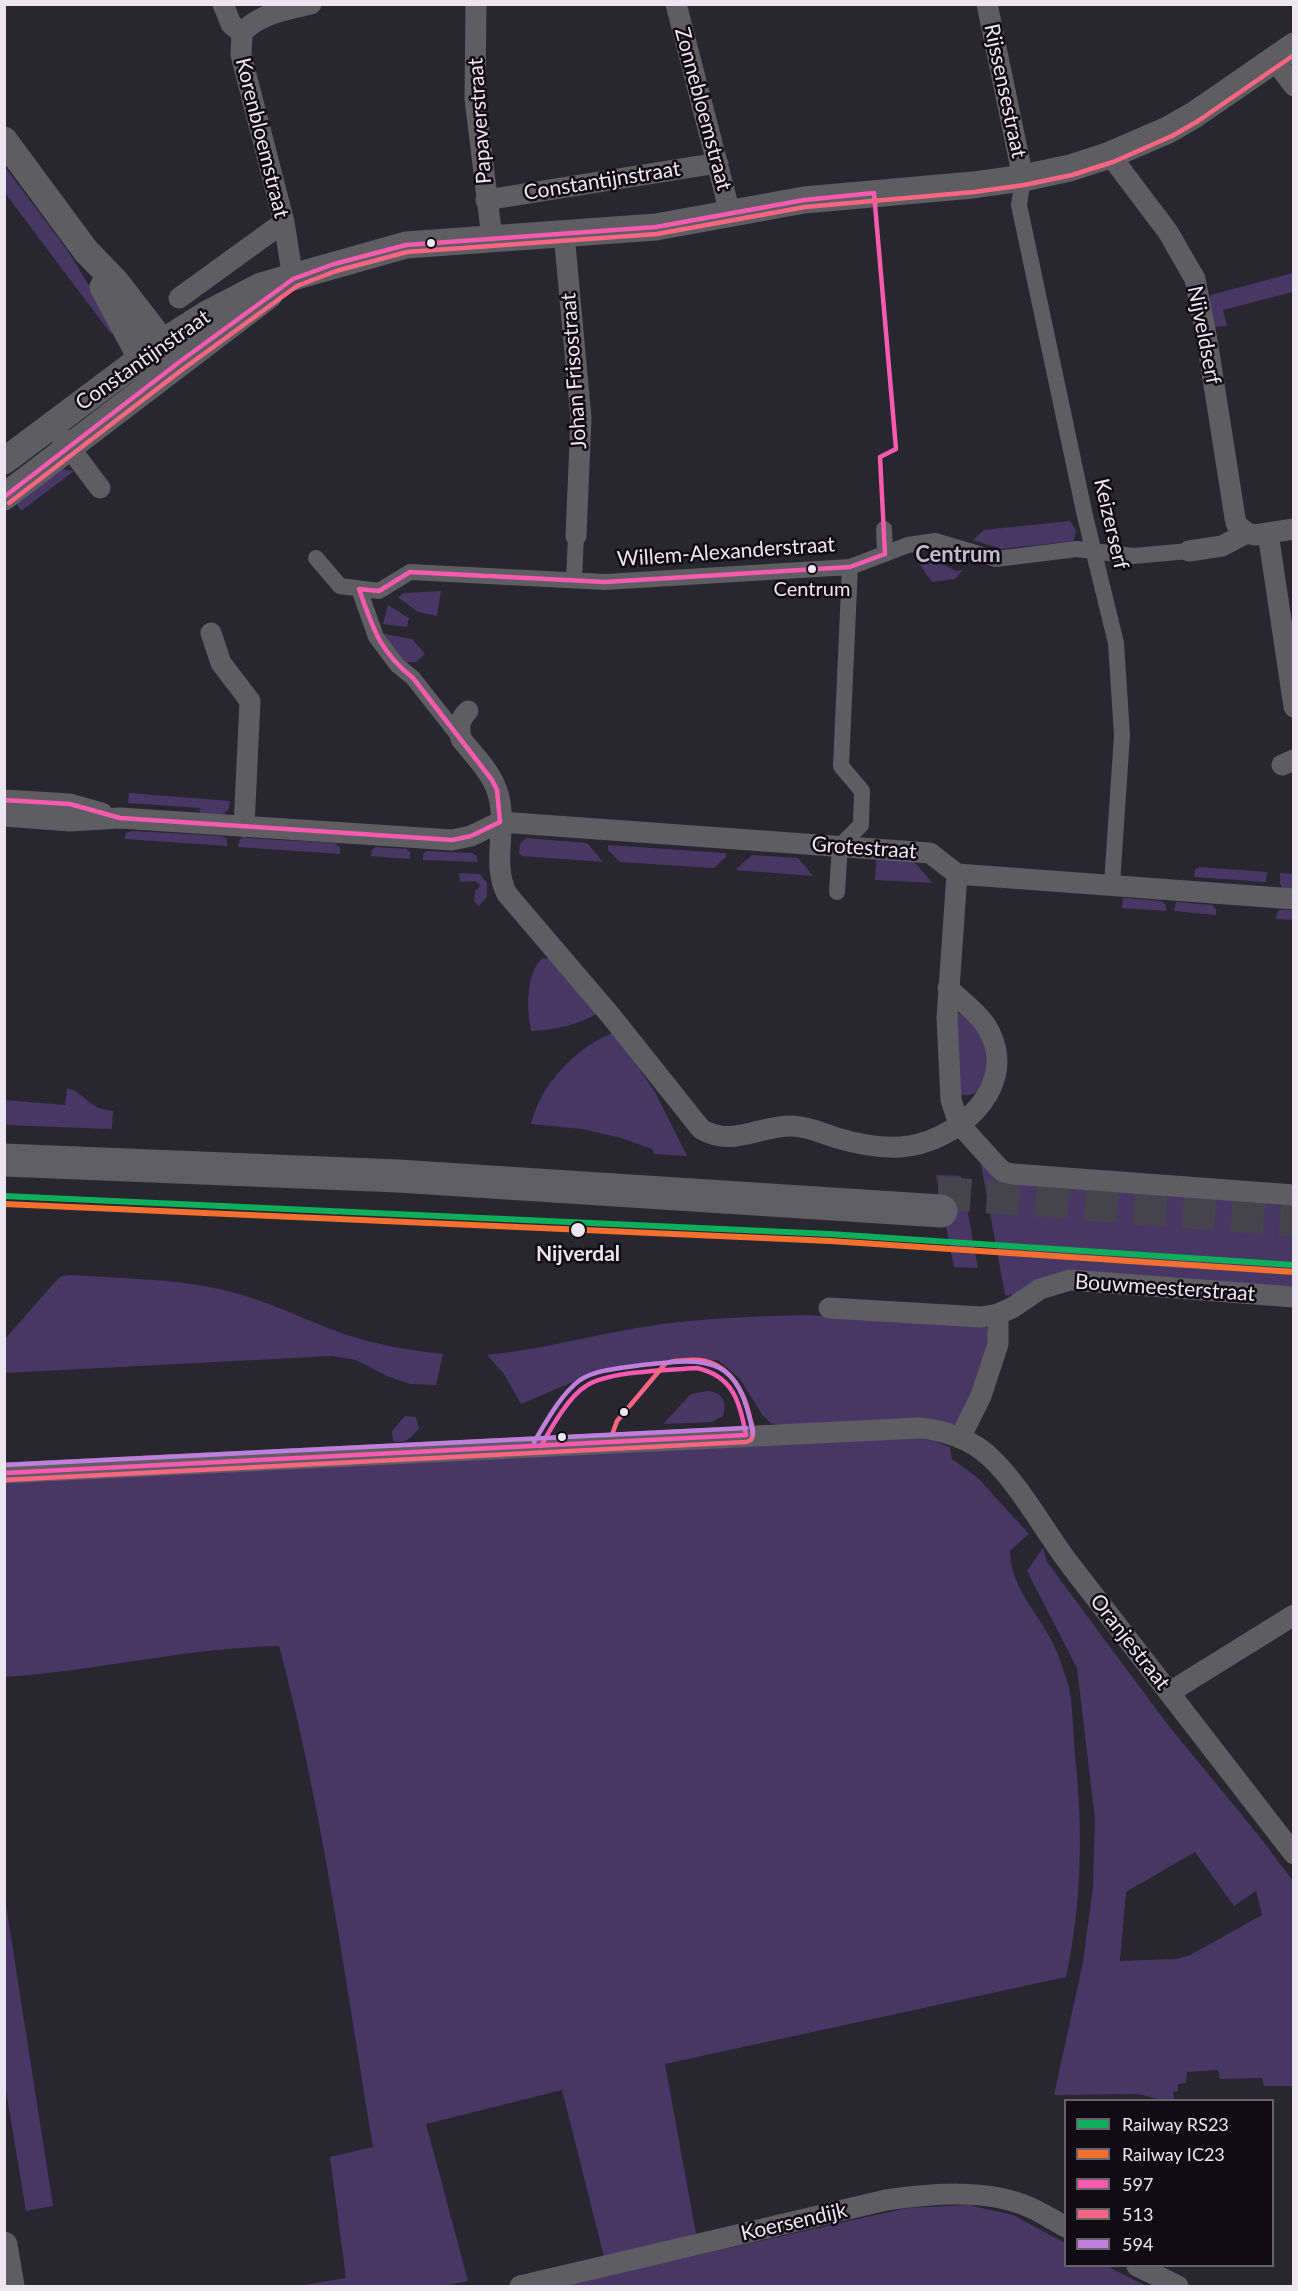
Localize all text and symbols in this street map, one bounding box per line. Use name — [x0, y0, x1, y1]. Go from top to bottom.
street label: Rijssensestraat — [978, 22, 1032, 160]
street label: Zonnebloemstraat — [669, 25, 737, 193]
street label: Korenbloemstraat — [230, 55, 294, 221]
street label: Papaverstraat — [463, 57, 497, 185]
street label: Constantijnstraat — [522, 156, 682, 206]
unlabelled marker — [425, 237, 437, 249]
street label: Nijveldserf — [1182, 284, 1226, 386]
street label: Johan Frisostraat — [556, 292, 592, 450]
street label: Constantijnstraat — [71, 304, 215, 416]
street label: Keizerserf — [1088, 476, 1134, 572]
street label: Willem-Alexanderstraat — [616, 532, 836, 572]
district label: Centrum — [915, 542, 1001, 568]
marker: Centrum — [806, 563, 818, 575]
place label: Centrum — [774, 578, 850, 602]
street label: Grotestraat — [811, 832, 917, 864]
marker: Nijverdal — [569, 1221, 587, 1239]
place label: Nijverdal — [536, 1241, 620, 1267]
street label: Bouwmeesterstraat — [1074, 1269, 1256, 1307]
unlabelled marker — [618, 1406, 630, 1418]
unlabelled marker — [556, 1431, 568, 1443]
street label: Oranjestraat — [1085, 1589, 1175, 1695]
legend — [1064, 2099, 1274, 2267]
text: Railway RS23 — [1122, 2113, 1229, 2135]
text: Railway IC23 — [1122, 2143, 1225, 2165]
text: 597 — [1122, 2173, 1153, 2195]
street label: Koersendijk — [739, 2198, 849, 2246]
text: 513 — [1122, 2203, 1153, 2225]
text: 594 — [1122, 2233, 1153, 2255]

